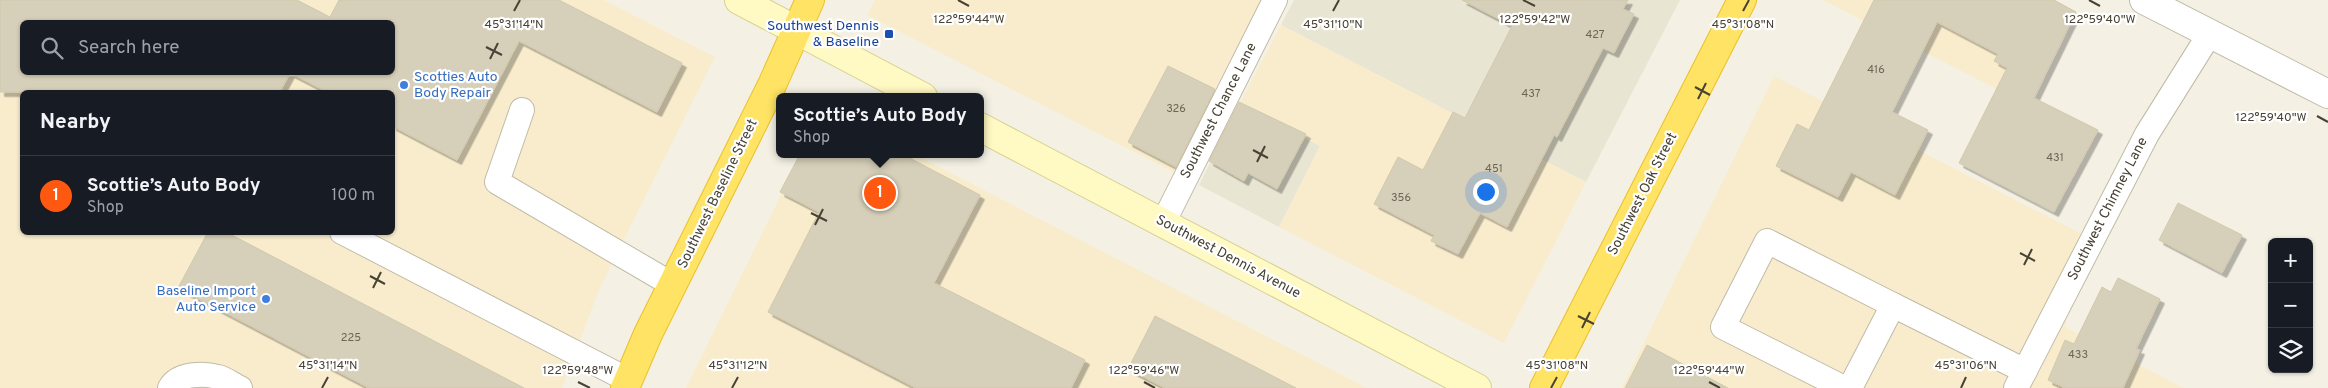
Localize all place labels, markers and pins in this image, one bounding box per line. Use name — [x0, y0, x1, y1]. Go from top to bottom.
place label: Southwest Dennis & Baseline — [767, 18, 879, 51]
marker: Southwest Dennis & Baseline — [883, 28, 895, 40]
place label: Scotties Auto Body Repair — [414, 69, 498, 102]
marker: Scotties Auto Body Repair — [398, 79, 410, 91]
pin: 1 — [864, 174, 896, 212]
place label: Baseline Import Auto Service — [156, 283, 256, 316]
marker: Baseline Import Auto Service — [260, 293, 272, 305]

